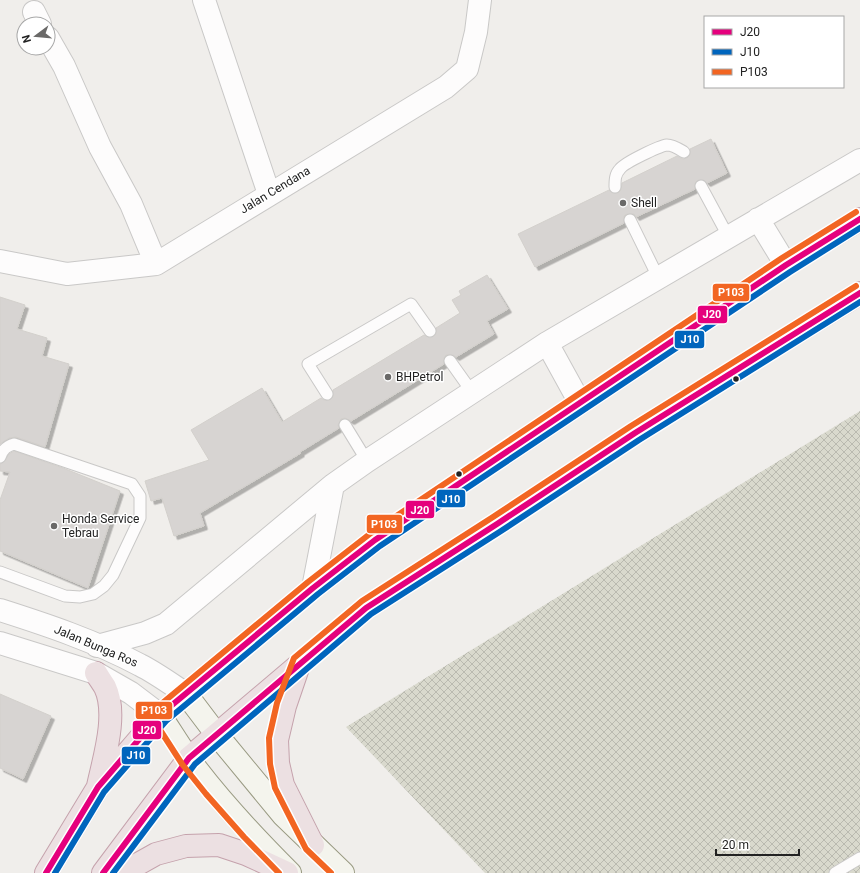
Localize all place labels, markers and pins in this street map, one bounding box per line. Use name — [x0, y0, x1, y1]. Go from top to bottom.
place label: Shell — [631, 196, 657, 210]
marker: Shell — [618, 198, 628, 208]
place label: BHPetrol — [396, 370, 444, 384]
marker: BHPetrol — [383, 372, 393, 382]
unlabelled marker — [731, 374, 741, 384]
unlabelled marker — [454, 469, 464, 479]
place label: Honda Service Tebrau — [62, 512, 139, 540]
marker: Honda Service Tebrau — [49, 521, 59, 531]

